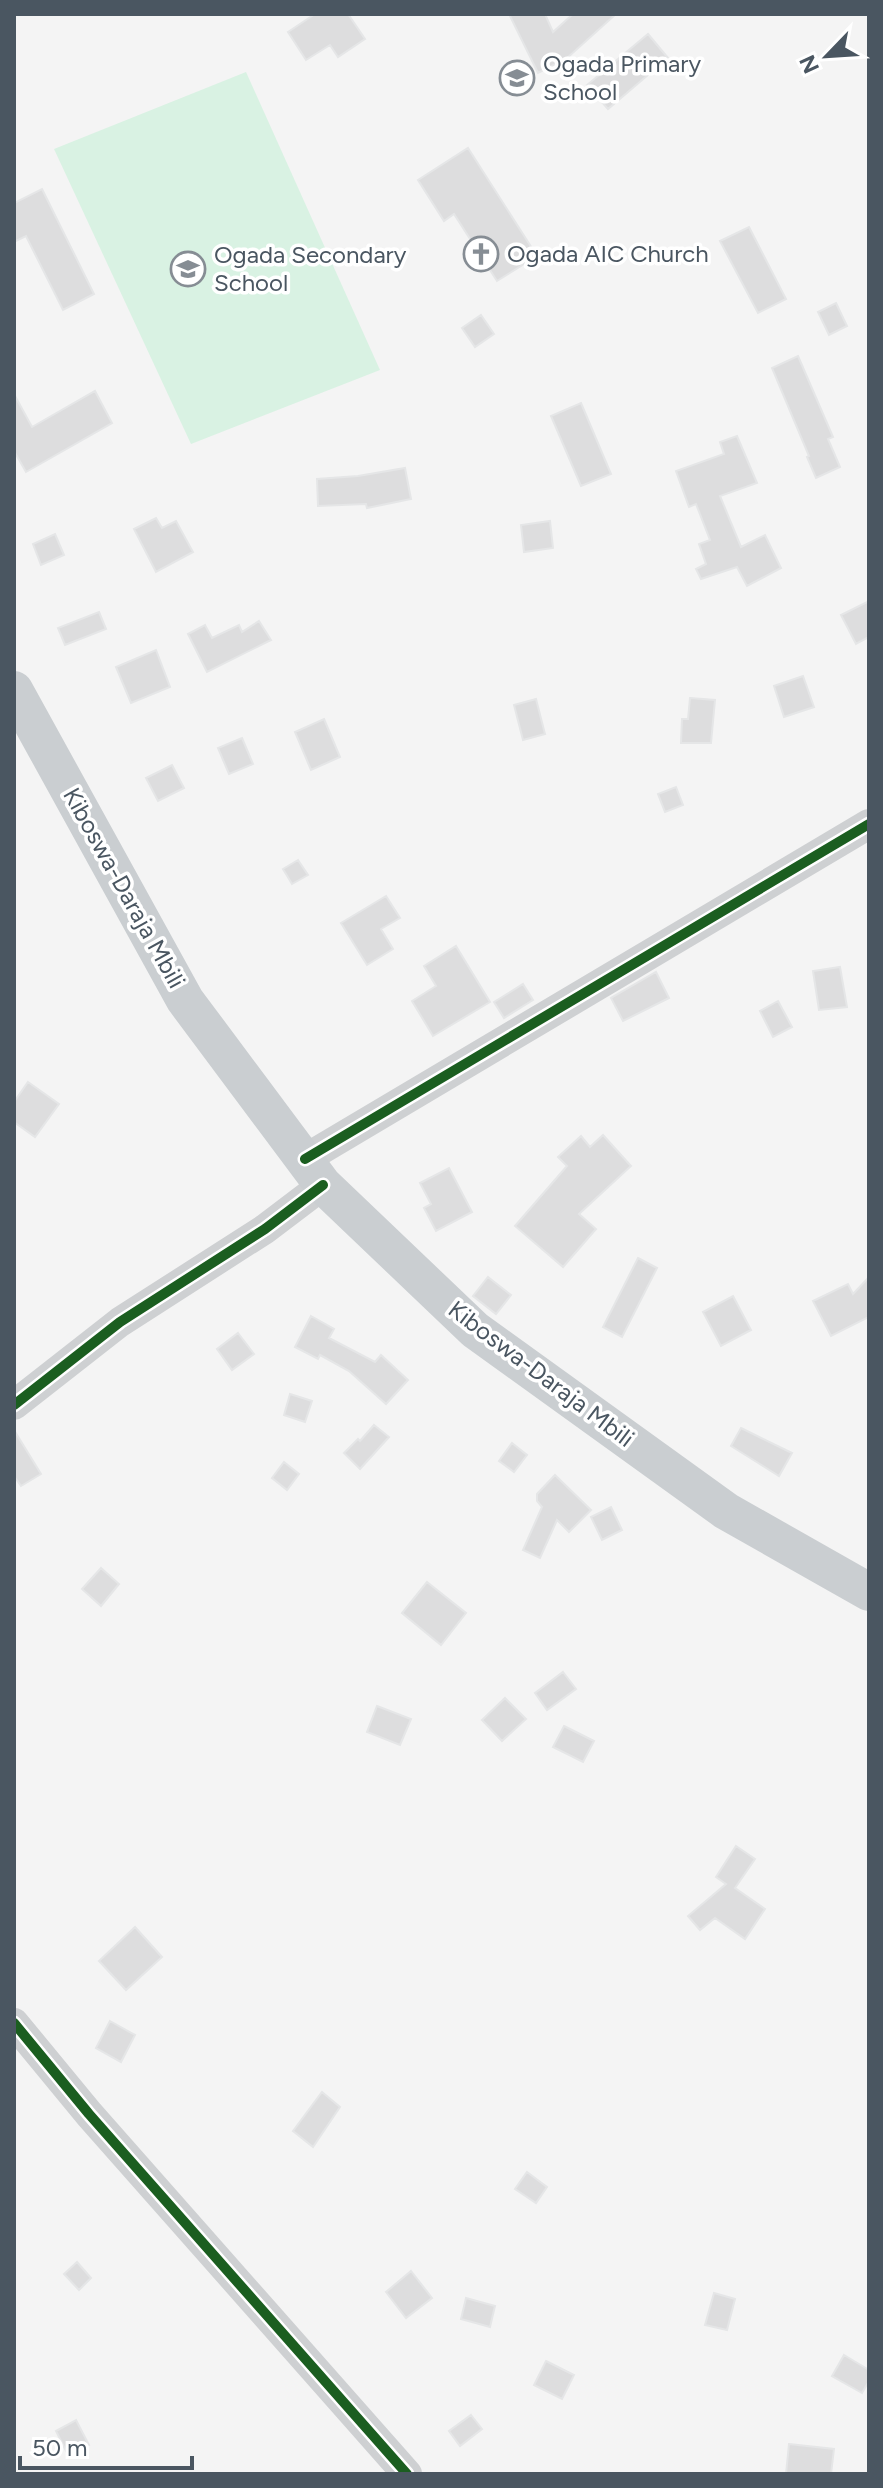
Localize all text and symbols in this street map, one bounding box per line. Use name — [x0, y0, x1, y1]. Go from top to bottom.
north arrow — [787, 16, 867, 96]
place label: Ogada Primary School — [543, 49, 701, 106]
text: N — [793, 51, 825, 78]
school or university icon: Ogada Primary School — [498, 59, 536, 97]
church icon: Ogada AIC Church — [462, 235, 500, 273]
place label: Ogada AIC Church — [507, 239, 709, 268]
place label: Ogada Secondary School — [214, 240, 407, 297]
school or university icon: Ogada Secondary School — [169, 250, 207, 288]
street label: Kiboswa-Daraja Mbili — [57, 782, 192, 993]
street label: Kiboswa-Daraja Mbili — [443, 1294, 640, 1453]
scale bar — [20, 2420, 192, 2470]
text: 50 m — [32, 2433, 88, 2462]

